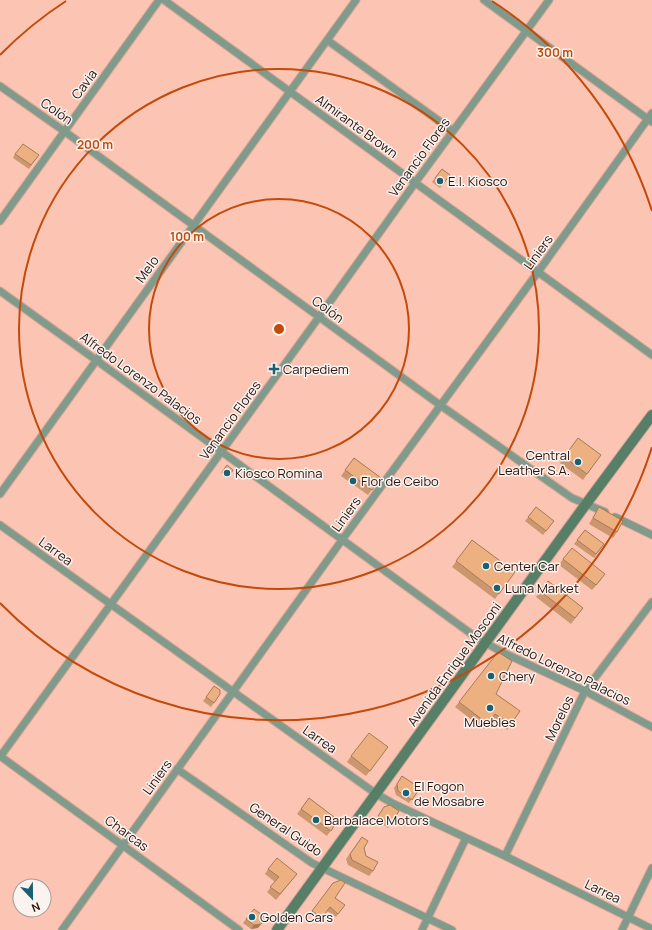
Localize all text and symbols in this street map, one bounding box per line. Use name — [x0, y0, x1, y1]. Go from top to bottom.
text: 300 m — [537, 44, 573, 61]
street label: Cavia — [67, 65, 101, 103]
street label: Almirante Brown — [312, 90, 402, 162]
street label: Colón — [37, 93, 77, 129]
street label: Venancio Flores — [384, 114, 454, 200]
text: 200 m — [77, 136, 113, 153]
place label: E.I. Kiosco — [448, 172, 508, 190]
marker: E.I. Kiosco — [435, 176, 445, 186]
text: 100 m — [170, 228, 204, 245]
street label: Liniers — [519, 231, 557, 273]
street label: Melo — [131, 252, 163, 286]
street label: Colón — [308, 291, 348, 327]
centre of rings — [272, 322, 286, 336]
street label: Alfredo Lorenzo Palacios — [77, 328, 206, 428]
place label: Carpediem — [283, 360, 349, 378]
marker: Carpediem — [268, 363, 280, 375]
street label: Venancio Flores — [195, 377, 265, 463]
place label: Central Leather S.A. — [498, 446, 570, 479]
marker: Central Leather S.A. — [573, 457, 583, 467]
place label: Kiosco Romina — [235, 464, 322, 482]
marker: Kiosco Romina — [222, 468, 232, 478]
place label: Flor de Ceibo — [361, 472, 439, 490]
marker: Flor de Ceibo — [348, 476, 358, 486]
street label: Liniers — [327, 493, 365, 535]
street label: Larrea — [35, 533, 77, 569]
place label: Center Car — [494, 557, 560, 575]
marker: Center Car — [481, 561, 491, 571]
place label: Luna Market — [505, 579, 579, 597]
marker: Luna Market — [492, 583, 502, 593]
street label: Avenida Enrique Mosconi — [403, 598, 505, 730]
street label: Alfredo Lorenzo Palacios — [494, 629, 634, 709]
place label: Chery — [499, 667, 535, 685]
marker: Chery — [486, 671, 496, 681]
street label: Morelos — [540, 692, 578, 744]
marker: Muebles — [485, 703, 495, 713]
place label: Muebles — [464, 713, 516, 731]
street label: Larrea — [299, 721, 341, 757]
street label: Liniers — [138, 756, 176, 798]
place label: El Fogon de Mosabre — [414, 777, 485, 810]
marker: El Fogon de Mosabre — [401, 788, 411, 798]
street label: General Guido — [246, 798, 326, 860]
street label: Charcas — [101, 811, 153, 855]
place label: Barbalace Motors — [324, 811, 429, 829]
marker: Barbalace Motors — [311, 815, 321, 825]
street label: Larrea — [582, 875, 624, 907]
north arrow — [12, 878, 52, 918]
text: N — [29, 899, 42, 916]
place label: Golden Cars — [260, 908, 333, 926]
marker: Golden Cars — [247, 912, 257, 922]

